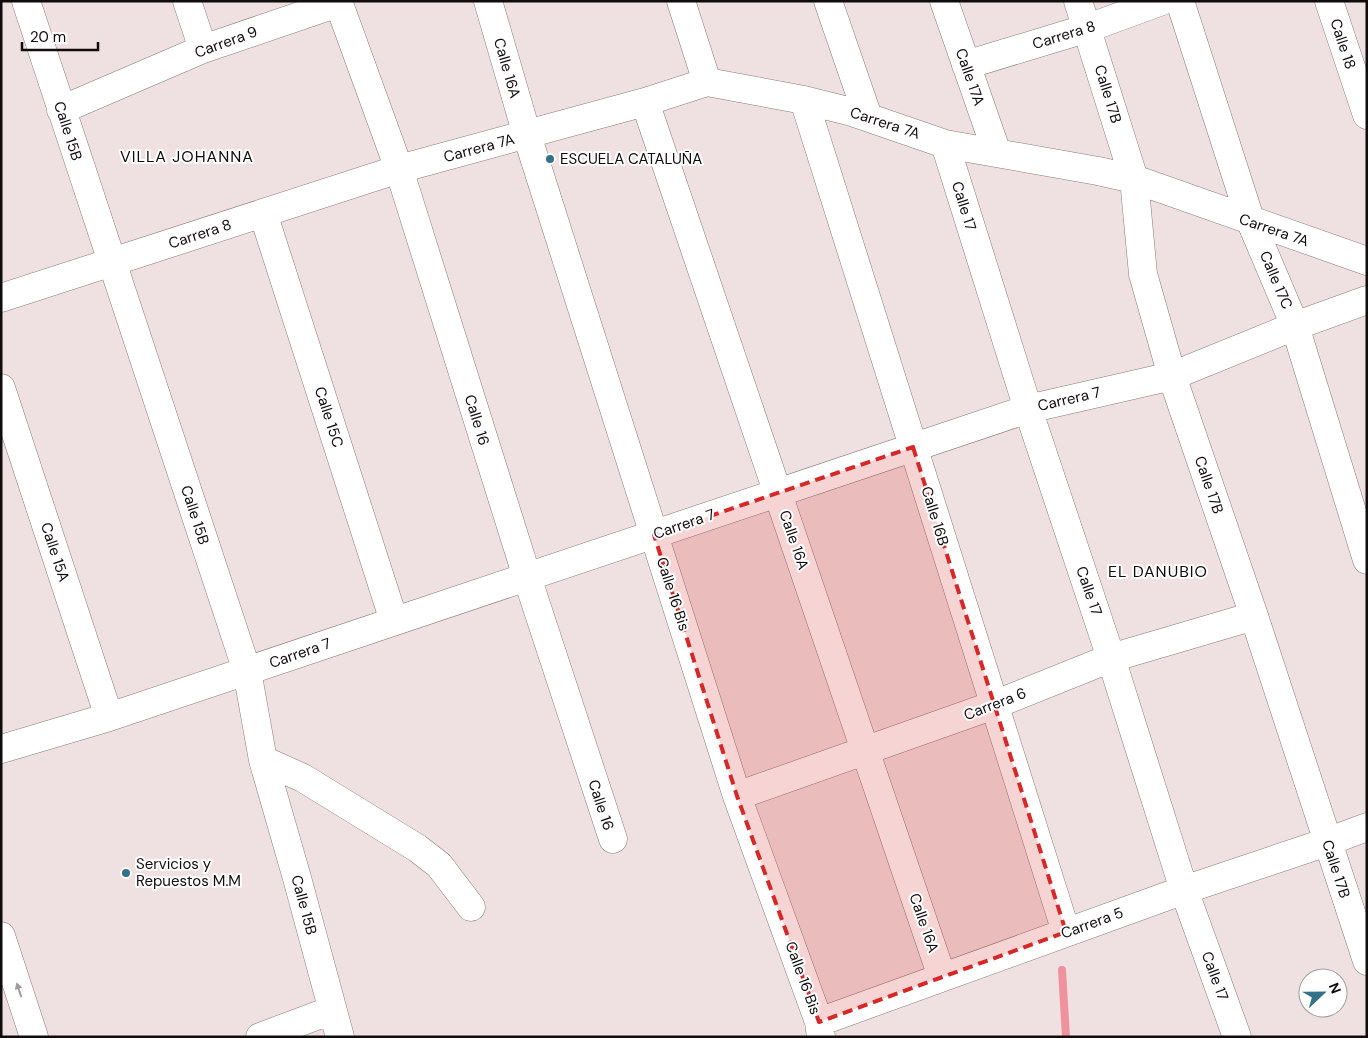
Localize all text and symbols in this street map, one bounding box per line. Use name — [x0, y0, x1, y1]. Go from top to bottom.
street label: Carrera 8 — [1030, 16, 1098, 54]
street label: Calle 18 — [1325, 16, 1361, 72]
scale bar — [22, 20, 99, 52]
street label: Carrera 9 — [192, 21, 260, 63]
text: 20 m — [30, 27, 66, 47]
street label: Calle 16A — [489, 36, 525, 100]
street label: Calle 17A — [951, 46, 989, 108]
street label: Calle 17B — [1090, 62, 1126, 126]
street label: Calle 15B — [49, 99, 87, 163]
street label: Carrera 7A — [847, 102, 923, 144]
street label: Carrera 7A — [441, 129, 517, 167]
district label: VILLA JOHANNA — [120, 146, 254, 167]
place label: ESCUELA CATALUÑA — [560, 149, 702, 169]
marker: ESCUELA CATALUÑA — [544, 153, 556, 165]
street label: Calle 17 — [947, 179, 981, 233]
street label: Carrera 7A — [1236, 209, 1312, 251]
street label: Carrera 8 — [166, 214, 234, 254]
street label: Calle 17C — [1255, 248, 1297, 312]
street label: Carrera 7 — [1036, 382, 1102, 416]
street label: Calle 15C — [310, 384, 348, 450]
street label: Calle 16 — [460, 392, 494, 448]
street label: Calle 17B — [1190, 453, 1228, 517]
street label: Calle 15B — [176, 483, 214, 547]
street label: Calle 16B — [916, 484, 954, 548]
street label: Carrera 7 — [651, 504, 717, 544]
street label: Calle 16A — [775, 508, 813, 572]
street label: Calle 15A — [36, 520, 74, 584]
street label: Calle 16 Bis — [652, 555, 694, 633]
district label: EL DANUBIO — [1108, 561, 1208, 582]
street label: Calle 17 — [1071, 564, 1107, 618]
street label: Carrera 7 — [267, 633, 333, 673]
street label: Carrera 6 — [961, 683, 1029, 725]
street label: Calle 16 — [583, 777, 619, 833]
street label: Calle 17B — [1317, 837, 1355, 901]
place label: Servicios y Repuestos M.M — [136, 854, 241, 891]
marker: Servicios y Repuestos M.M — [120, 867, 132, 879]
street label: Calle 15B — [286, 873, 322, 937]
street label: Calle 16A — [905, 891, 943, 955]
street label: Carrera 5 — [1058, 902, 1126, 944]
street label: Calle 16 Bis — [781, 939, 825, 1017]
street label: Calle 17 — [1197, 949, 1233, 1003]
north arrow — [1298, 968, 1348, 1018]
text: N — [1325, 980, 1345, 996]
one-way arrow — [15, 983, 23, 998]

